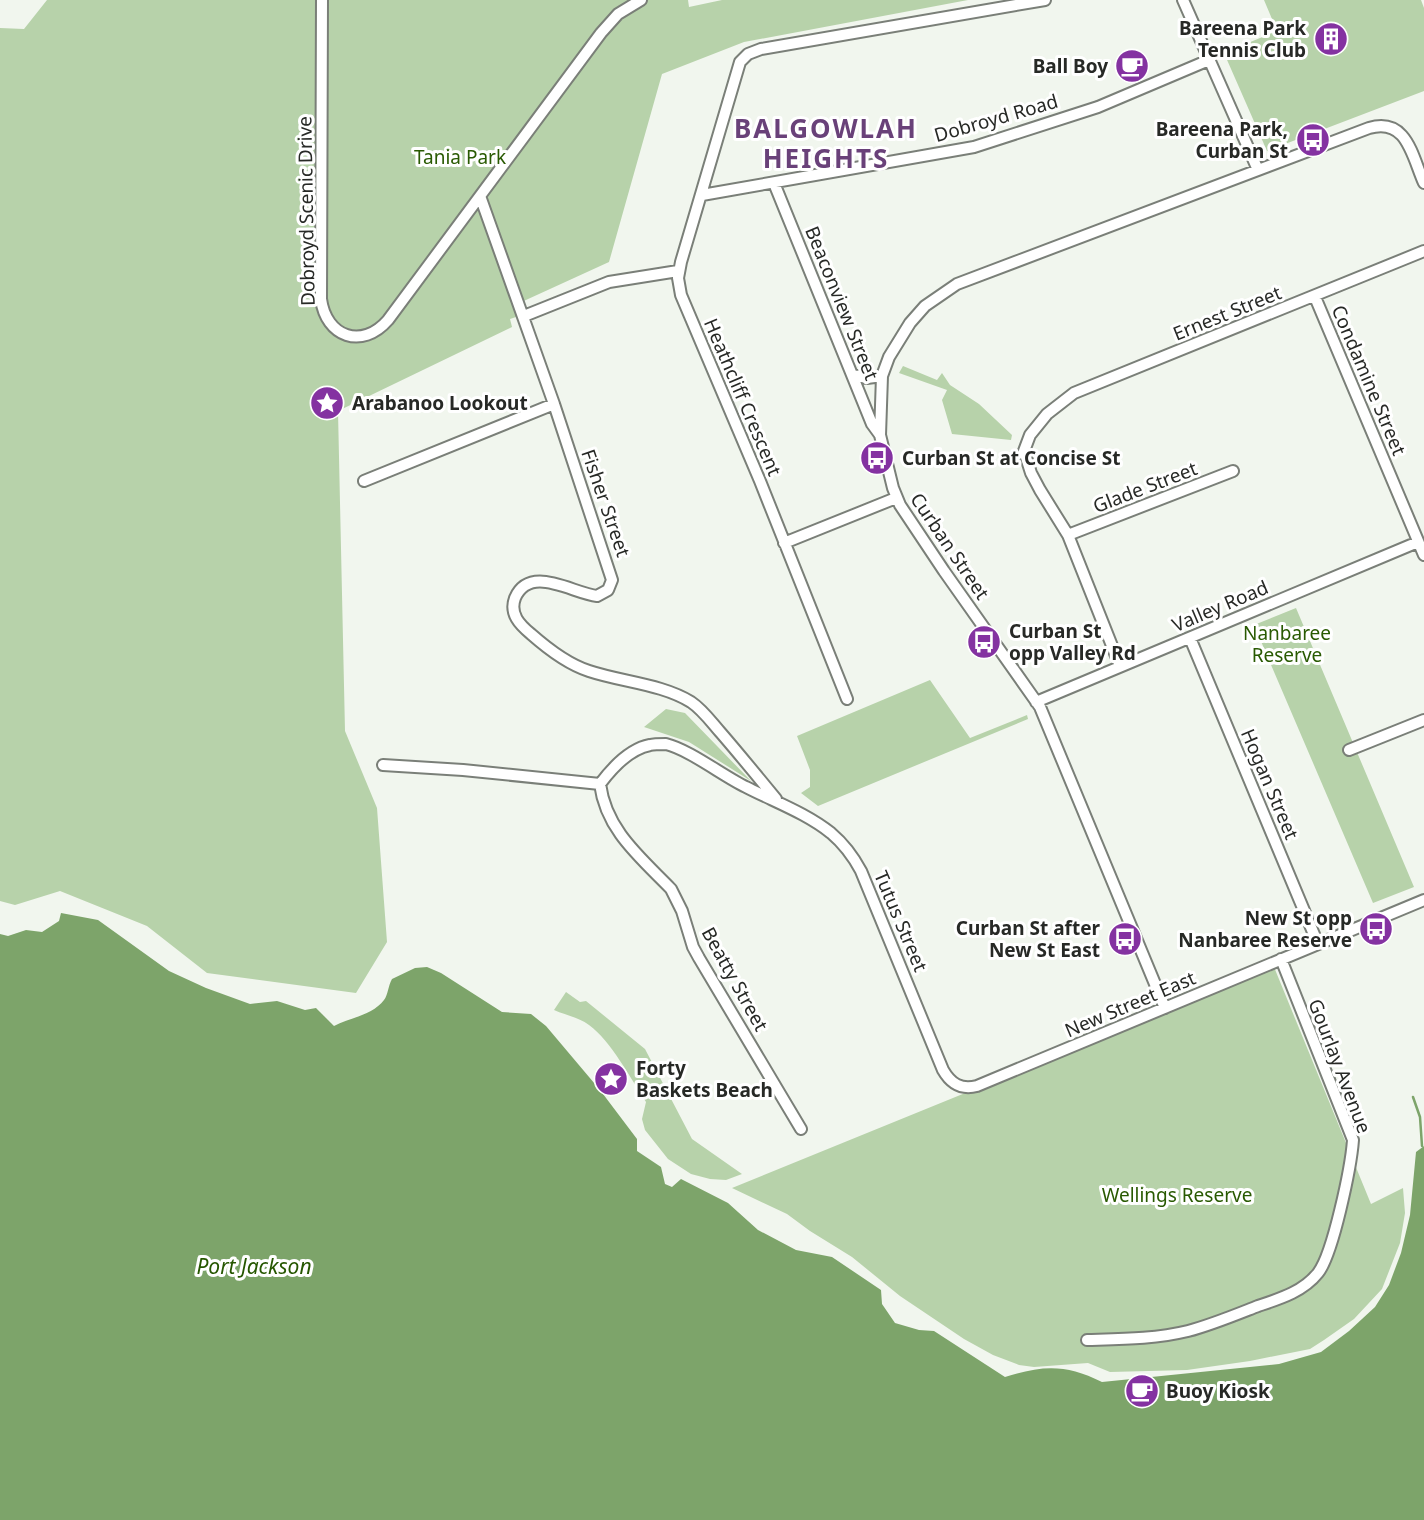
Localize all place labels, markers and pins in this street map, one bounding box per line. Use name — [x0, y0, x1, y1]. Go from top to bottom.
place label: Bareena Park Tennis Club — [1179, 15, 1306, 63]
building icon: Bareena Park Tennis Club — [1312, 20, 1350, 58]
cafe icon: Ball Boy — [1113, 47, 1151, 85]
place label: Ball Boy — [1033, 53, 1108, 79]
place label: Bareena Park, Curban St — [1156, 116, 1288, 164]
bus stop icon: Bareena Park, Curban St — [1294, 121, 1332, 159]
place icon: Arabanoo Lookout — [308, 384, 346, 422]
place label: Arabanoo Lookout — [352, 390, 528, 416]
bus stop icon: Curban St at Concise St — [858, 439, 896, 477]
place label: Curban St at Concise St — [902, 445, 1120, 471]
place label: Curban St opp Valley Rd — [1009, 618, 1136, 666]
bus stop icon: Curban St opp Valley Rd — [965, 623, 1003, 661]
place label: New St opp Nanbaree Reserve — [1178, 905, 1352, 953]
bus stop icon: New St opp Nanbaree Reserve — [1357, 910, 1395, 948]
place label: Curban St after New St East — [956, 915, 1100, 963]
bus stop icon: Curban St after New St East — [1106, 920, 1144, 958]
place label: Forty Baskets Beach — [636, 1055, 773, 1103]
place icon: Forty Baskets Beach — [592, 1060, 630, 1098]
cafe icon: Buoy Kiosk — [1123, 1372, 1161, 1410]
place label: Buoy Kiosk — [1166, 1378, 1270, 1404]

